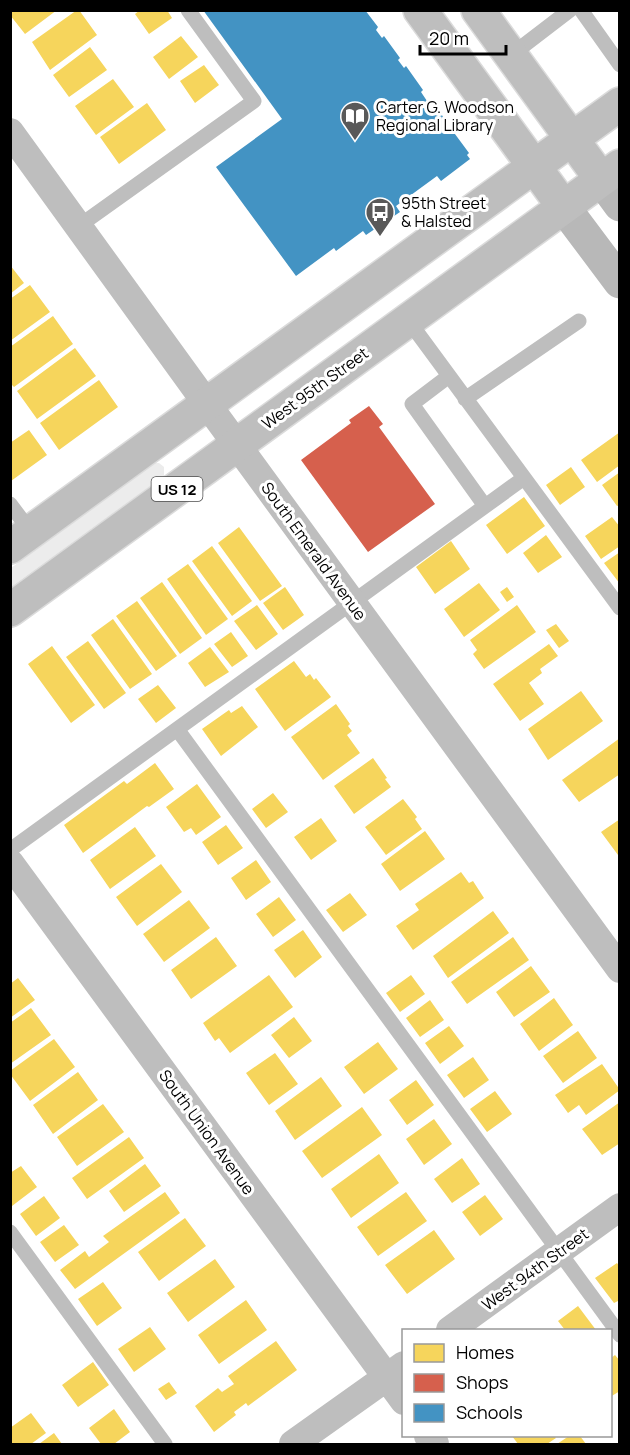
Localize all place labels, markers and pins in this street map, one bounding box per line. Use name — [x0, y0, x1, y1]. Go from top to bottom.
place label: Carter G. Woodson Regional Library — [376, 96, 514, 136]
library icon: Carter G. Woodson Regional Library — [339, 100, 371, 142]
place label: 95th Street & Halsted — [401, 192, 486, 232]
bus stop icon: 95th Street & Halsted — [364, 196, 396, 238]

